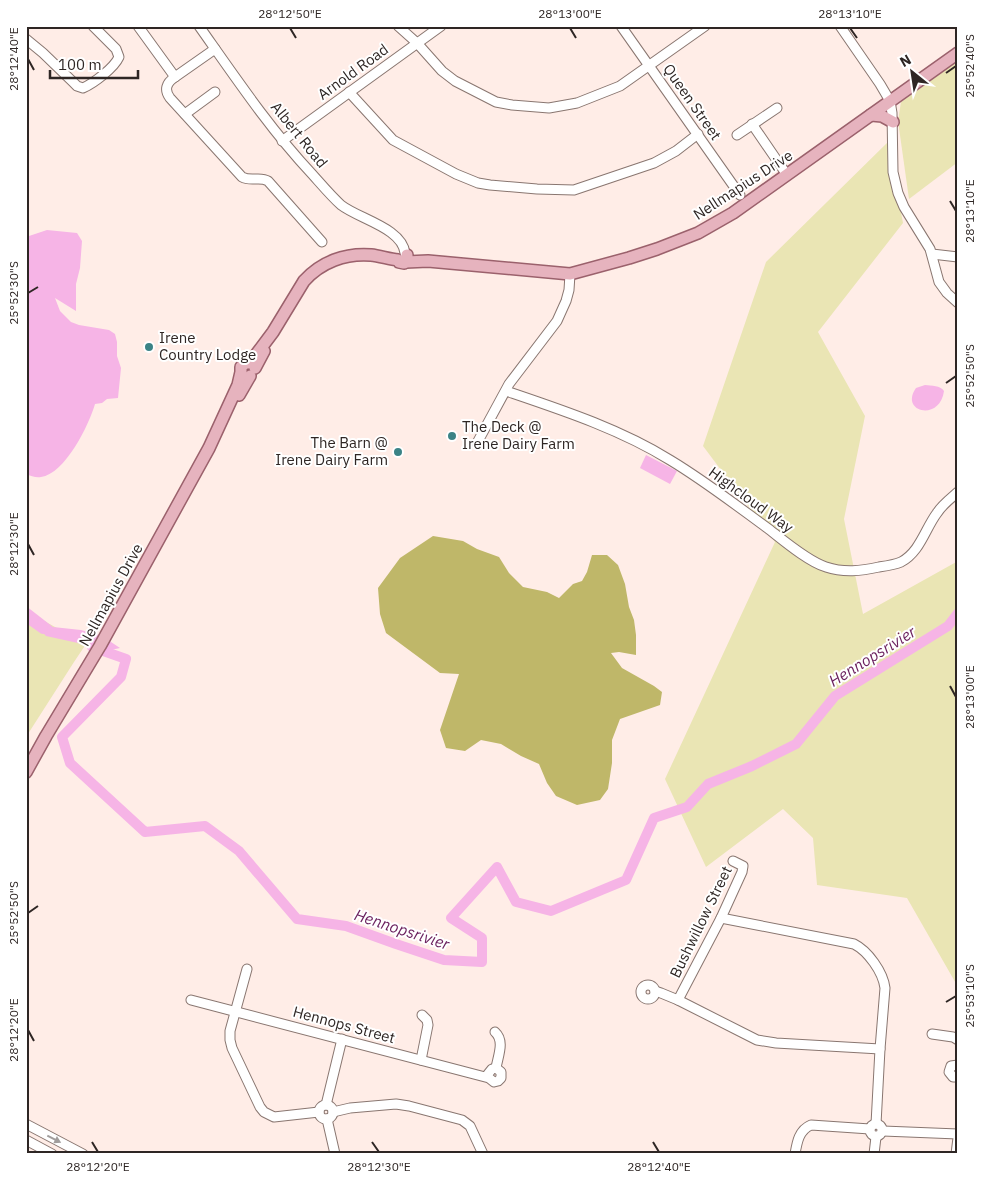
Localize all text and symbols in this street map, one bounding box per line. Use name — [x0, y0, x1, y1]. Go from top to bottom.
text: 28°12'50"E — [258, 6, 322, 21]
text: 28°13'00"E — [538, 6, 602, 21]
text: 28°13'10"E — [818, 6, 882, 21]
text: 28°12'40"E — [6, 27, 21, 91]
text: 25°52'40"S — [962, 34, 977, 98]
street label: Arnold Road — [314, 40, 392, 104]
scale bar — [50, 48, 138, 80]
north arrow — [886, 48, 936, 98]
text: N — [897, 50, 914, 71]
text: 100 m — [58, 55, 102, 74]
street label: Queen Street — [659, 60, 726, 144]
street label: Albert Road — [267, 98, 332, 172]
street label: Nellmapius Drive — [689, 145, 796, 224]
text: 28°13'10"E — [962, 179, 977, 243]
text: 25°52'30"S — [6, 261, 21, 325]
place label: Irene Country Lodge — [159, 328, 256, 364]
marker: Irene Country Lodge — [143, 341, 155, 353]
text: 25°52'50"S — [962, 344, 977, 408]
place label: The Deck @ Irene Dairy Farm — [462, 417, 575, 453]
marker: The Deck @ Irene Dairy Farm — [446, 430, 458, 442]
place label: The Barn @ Irene Dairy Farm — [275, 433, 388, 469]
marker: The Barn @ Irene Dairy Farm — [392, 446, 404, 458]
street label: Highcloud Way — [705, 462, 798, 537]
text: 28°12'30"E — [6, 512, 21, 576]
street label: Nellmapius Drive — [74, 540, 147, 650]
water label: Hennopsrivier — [825, 621, 920, 691]
text: 28°13'00"E — [962, 665, 977, 729]
street label: Bushwillow Street — [665, 863, 736, 981]
text: 25°52'50"S — [6, 881, 21, 945]
water label: Hennopsrivier — [352, 904, 453, 954]
text: 25°53'10"S — [962, 964, 977, 1028]
text: 28°12'20"E — [6, 998, 21, 1062]
street label: Hennops Street — [291, 1002, 397, 1047]
one-way arrow — [47, 1135, 62, 1143]
text: 28°12'20"E — [66, 1159, 130, 1174]
text: 28°12'30"E — [347, 1159, 411, 1174]
text: 28°12'40"E — [627, 1159, 691, 1174]

